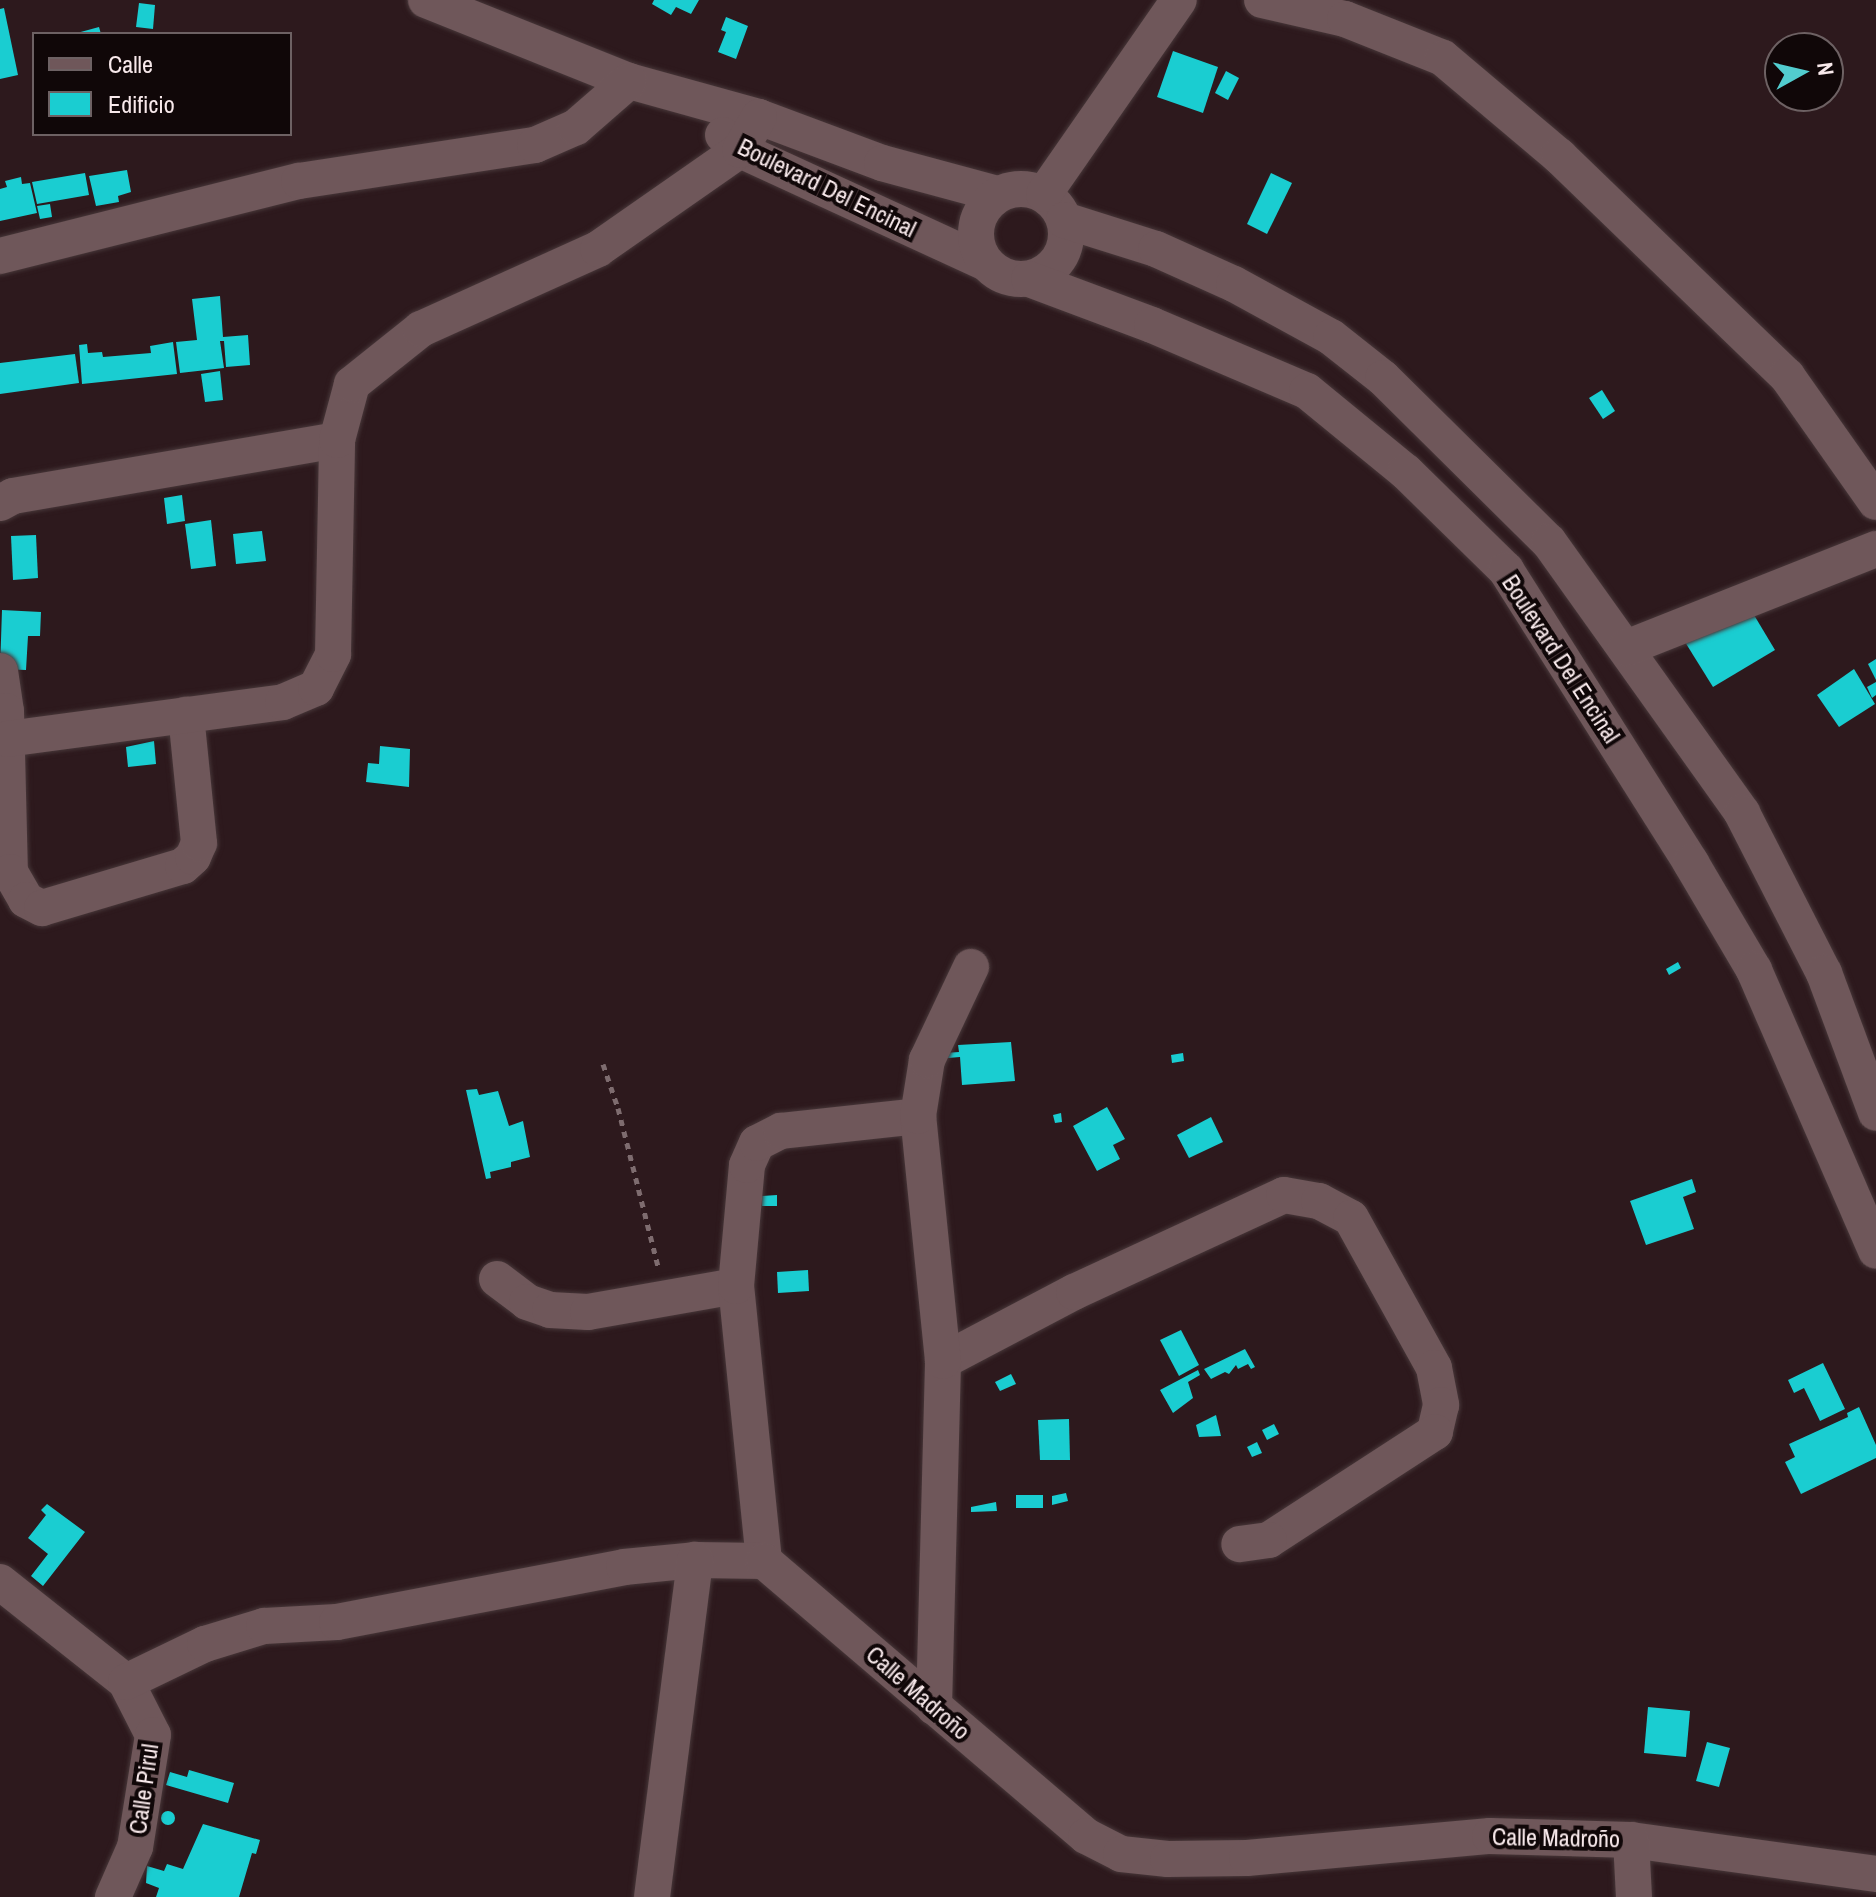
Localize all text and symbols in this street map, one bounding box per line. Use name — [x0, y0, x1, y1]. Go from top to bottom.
legend — [32, 32, 292, 136]
north arrow — [1764, 32, 1844, 112]
text: Calle — [108, 48, 153, 80]
text: N — [1810, 60, 1842, 77]
text: Edificio — [108, 88, 175, 120]
street label: Boulevard Del Encinal — [733, 132, 921, 244]
street label: Boulevard Del Encinal — [1496, 570, 1626, 748]
street label: Calle Madroño — [860, 1640, 976, 1746]
street label: Calle Pirul — [123, 1742, 165, 1836]
street label: Calle Madroño — [1492, 1822, 1620, 1854]

